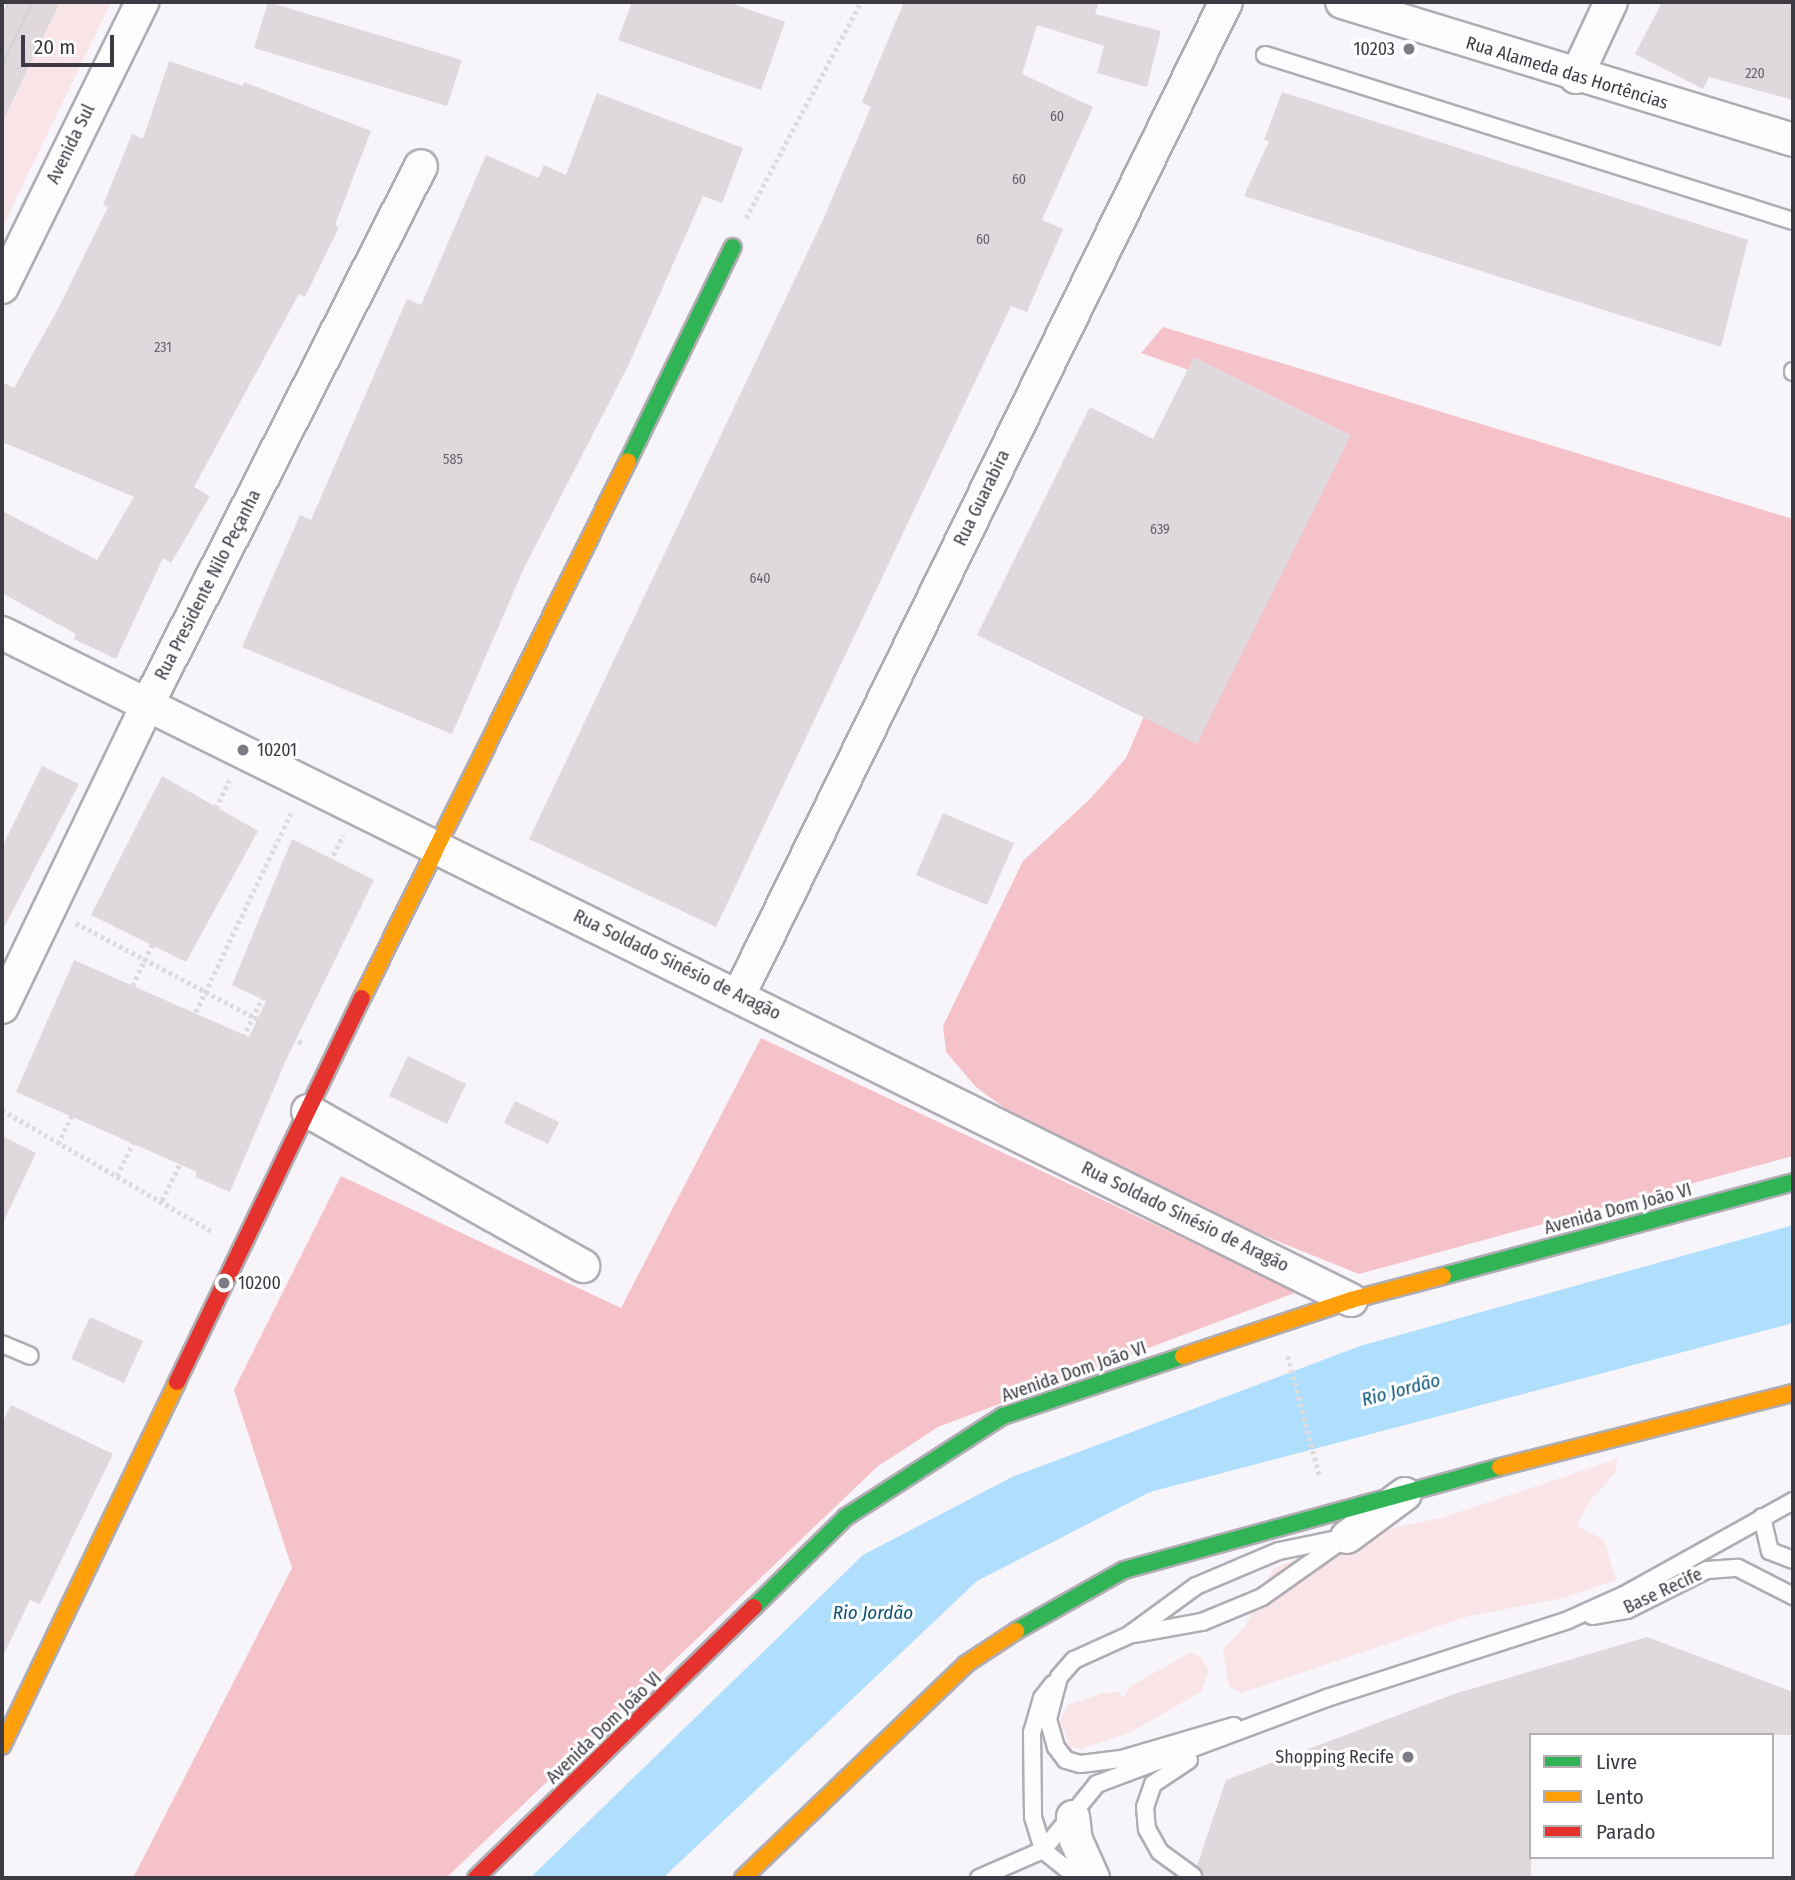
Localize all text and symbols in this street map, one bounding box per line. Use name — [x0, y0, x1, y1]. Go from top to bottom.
scale bar — [24, 21, 117, 65]
street label: Rua Alameda das Hortências — [1463, 32, 1671, 114]
text: 20 m — [34, 34, 75, 60]
place label: 10203 — [1354, 38, 1395, 60]
marker: 10203 — [1401, 41, 1417, 57]
house number: 220 — [1745, 66, 1765, 82]
street label: Avenida Sul — [42, 101, 100, 187]
house number: 60 — [1050, 109, 1064, 125]
house number: 60 — [1012, 172, 1026, 188]
house number: 60 — [976, 232, 990, 248]
house number: 231 — [154, 340, 172, 356]
street label: Rua Guarabira — [949, 447, 1015, 549]
house number: 585 — [443, 452, 463, 468]
street label: Rua Presidente Nilo Peçanha — [151, 486, 265, 684]
house number: 639 — [1150, 522, 1170, 538]
house number: 640 — [749, 571, 771, 587]
place label: 10201 — [257, 739, 297, 761]
marker: 10201 — [235, 742, 251, 758]
street label: Rua Soldado Sinésio de Aragão — [570, 905, 784, 1025]
street label: Rua Soldado Sinésio de Aragão — [1078, 1157, 1292, 1277]
street label: Avenida Dom João VI — [1542, 1179, 1694, 1239]
place label: 10200 — [238, 1272, 281, 1294]
marker: 10200 — [216, 1275, 232, 1291]
street label: Avenida Dom João VI — [999, 1337, 1149, 1407]
water label: Rio Jordão — [1359, 1369, 1443, 1411]
street label: Base Recife — [1620, 1563, 1706, 1619]
water label: Rio Jordão — [833, 1602, 913, 1624]
street label: Avenida Dom João VI — [542, 1668, 666, 1788]
legend — [1529, 1733, 1774, 1859]
place label: Shopping Recife — [1275, 1746, 1394, 1768]
marker: Shopping Recife — [1400, 1749, 1416, 1765]
text: Livre — [1596, 1749, 1637, 1775]
text: Lento — [1596, 1784, 1644, 1810]
text: Parado — [1596, 1819, 1655, 1845]

